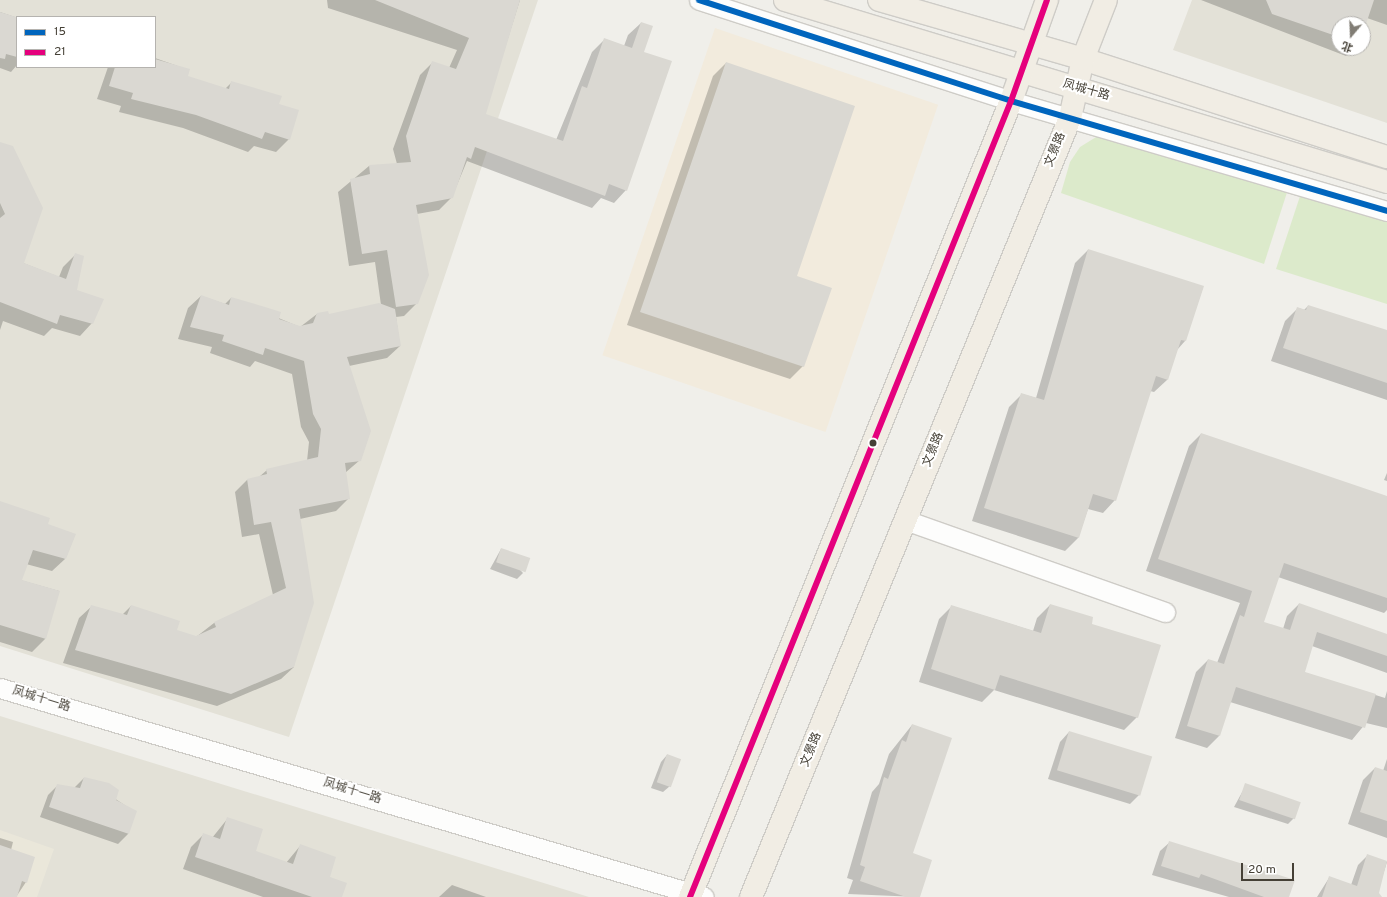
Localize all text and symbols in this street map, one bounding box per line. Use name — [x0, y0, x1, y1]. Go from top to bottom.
legend — [16, 16, 156, 68]
north arrow — [1331, 16, 1371, 56]
text: 15 — [54, 24, 66, 40]
text: 北 — [1340, 38, 1355, 55]
text: 21 — [54, 44, 66, 60]
street label: 凤城十路 — [1061, 77, 1111, 105]
street label: 文景路 — [1043, 131, 1069, 169]
street label: 文景路 — [921, 431, 947, 469]
unlabelled marker — [868, 438, 878, 448]
street label: 凤城十一路 — [10, 684, 72, 716]
street label: 文景路 — [799, 731, 825, 769]
street label: 凤城十一路 — [321, 776, 383, 808]
scale bar — [1243, 855, 1296, 881]
text: 20 m — [1248, 862, 1276, 878]

